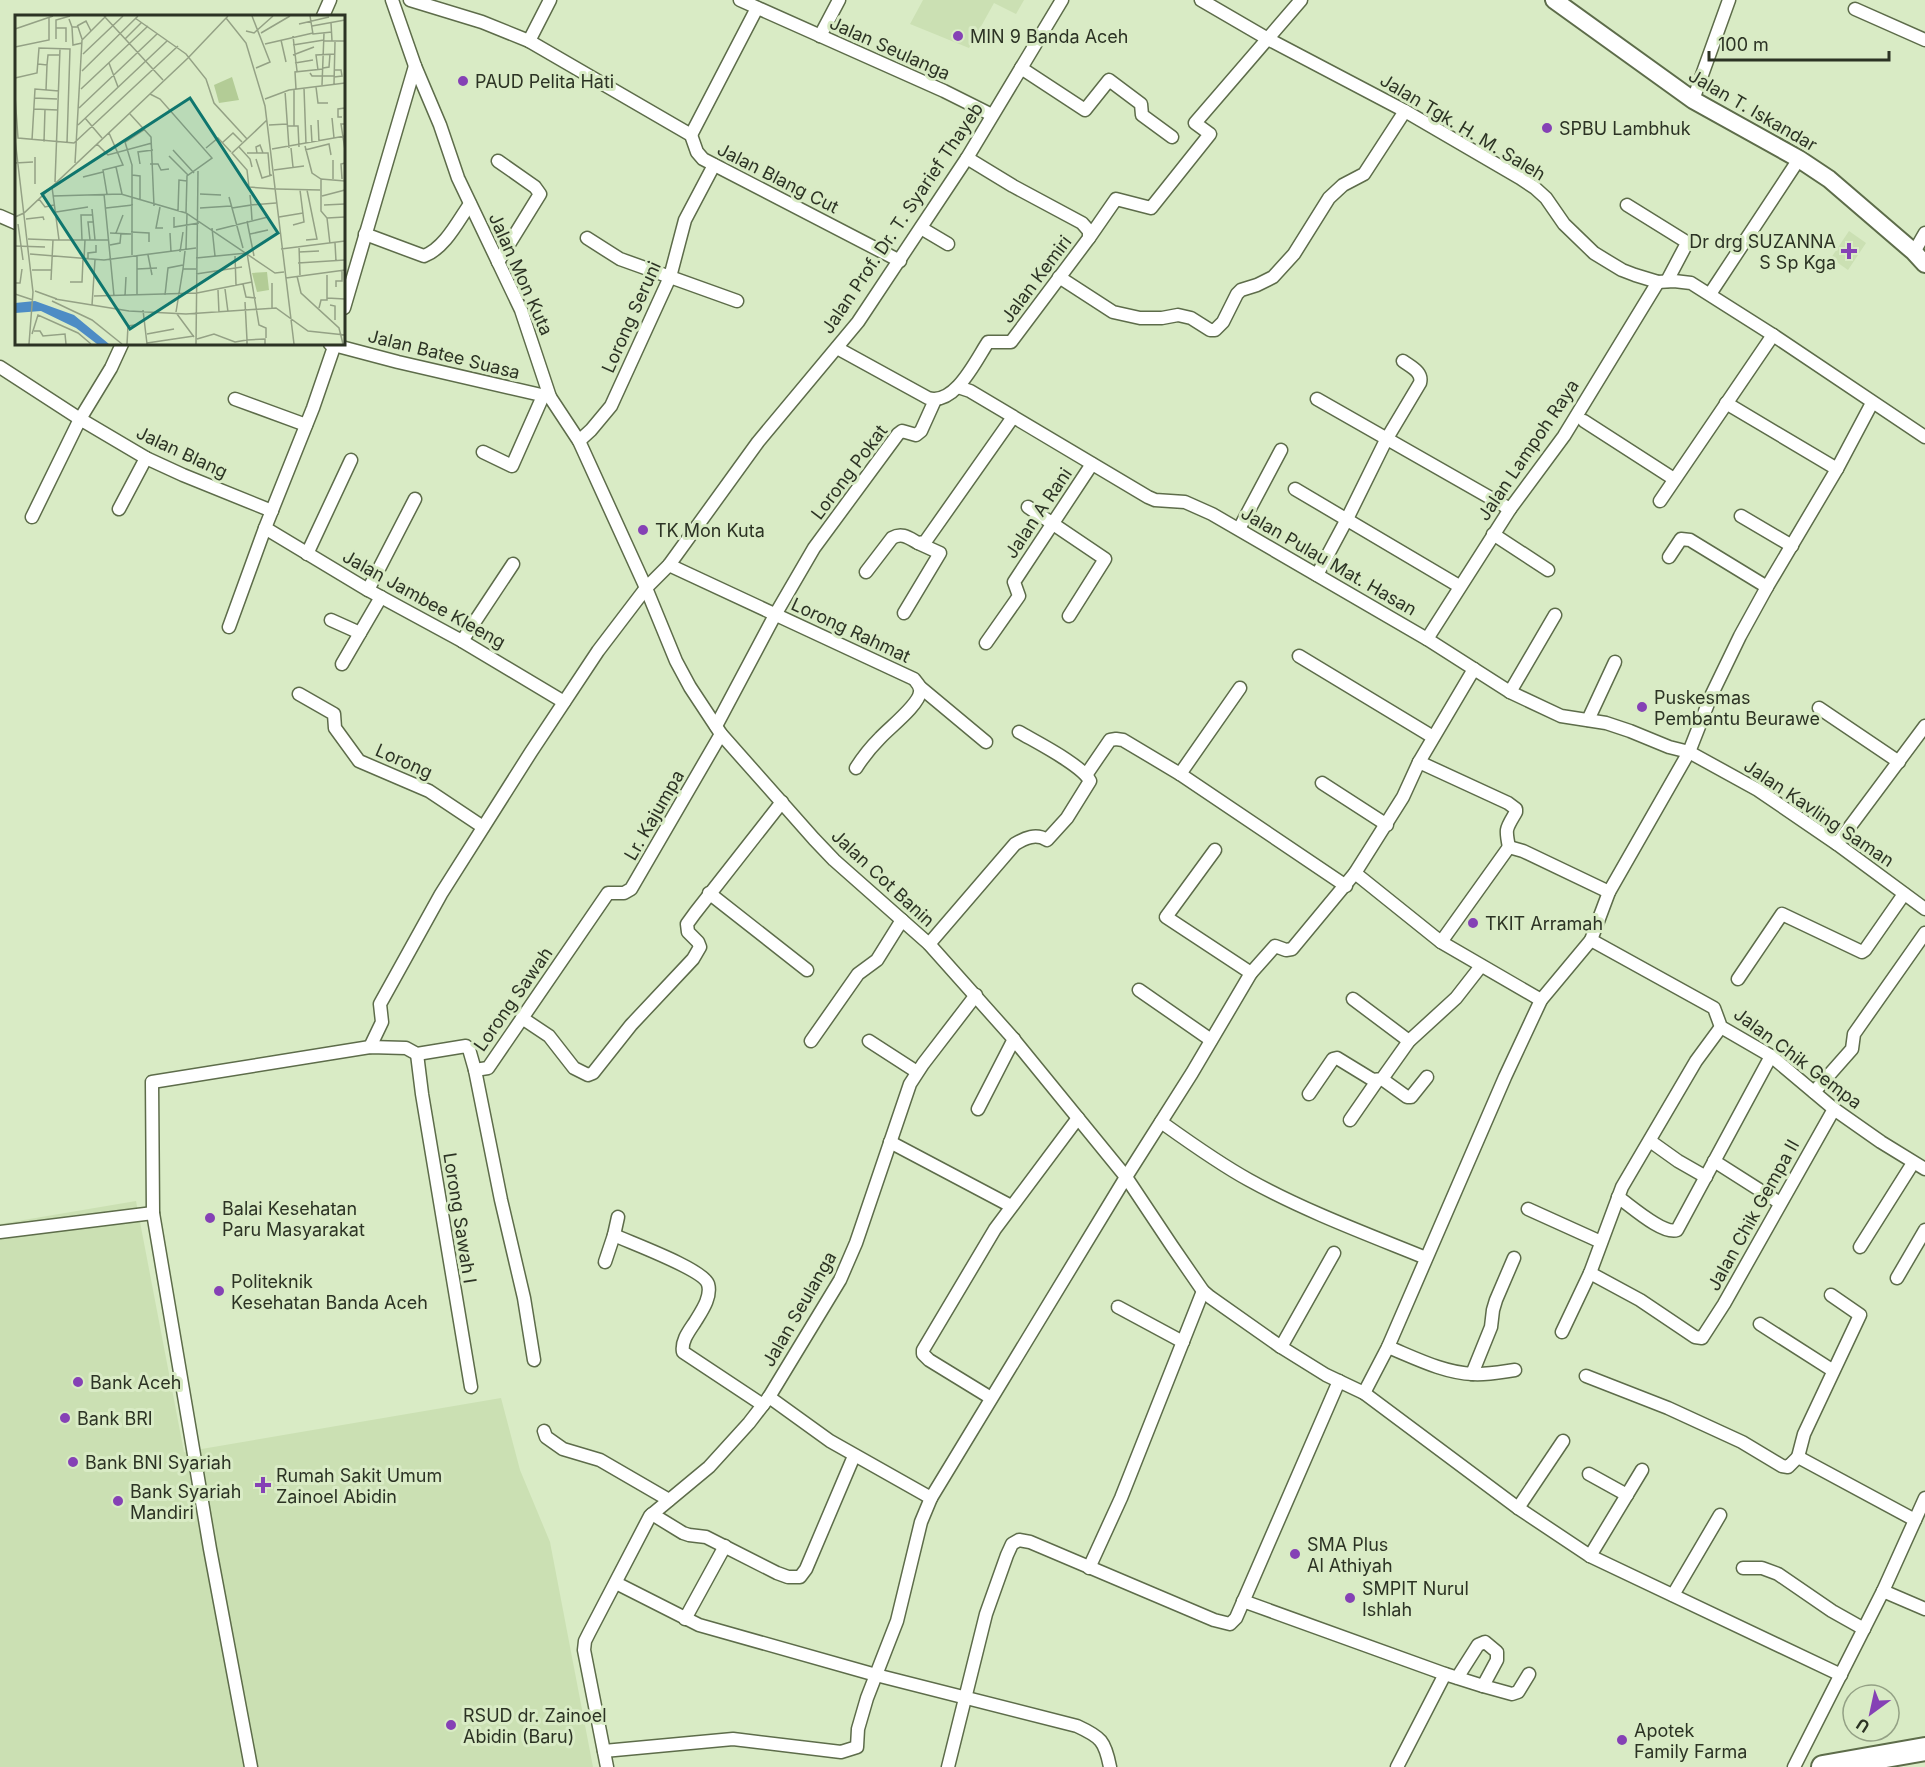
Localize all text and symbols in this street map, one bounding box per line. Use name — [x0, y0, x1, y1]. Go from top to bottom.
street label: Jalan Seulanga — [827, 12, 953, 84]
inset map — [15, 15, 345, 345]
scale bar — [1709, 24, 1889, 62]
place label: MIN 9 Banda Aceh — [970, 26, 1129, 47]
marker: MIN 9 Banda Aceh — [951, 29, 965, 43]
text: 100 m — [1718, 34, 1769, 55]
street label: Jalan T. Iskandar — [1685, 65, 1821, 155]
street label: Jalan Tgk. H. M. Saleh — [1376, 69, 1550, 185]
place label: PAUD Pelita Hati — [475, 71, 614, 92]
marker: PAUD Pelita Hati — [456, 74, 470, 88]
street label: Jalan Prof. Dr. T. Syarief Thayeb — [817, 99, 987, 337]
place label: SPBU Lambhuk — [1559, 118, 1691, 139]
marker: SPBU Lambhuk — [1540, 121, 1554, 135]
street label: Jalan Blang Cut — [714, 138, 842, 218]
street label: Jalan Mon Kuta — [485, 210, 557, 338]
street label: Jalan Kemiri — [996, 231, 1076, 327]
place label: Dr drg SUZANNA S Sp Kga — [1689, 231, 1836, 273]
marker: Dr drg SUZANNA S Sp Kga — [1840, 242, 1858, 260]
street label: Lorong Seruni — [597, 258, 665, 376]
street label: Jalan Batee Suasa — [366, 325, 522, 383]
street label: Jalan Lampoh Raya — [1473, 375, 1583, 525]
street label: Lorong Pokat — [807, 420, 891, 523]
street label: Jalan Blang — [133, 422, 231, 482]
street label: Jalan A Rani — [1000, 464, 1076, 562]
street label: Jalan Pulau Mat. Hasan — [1238, 502, 1420, 620]
place label: TK Mon Kuta — [655, 520, 765, 541]
marker: TK Mon Kuta — [636, 523, 650, 537]
street label: Jalan Jambee Kleeng — [339, 545, 509, 653]
street label: Lorong Rahmat — [788, 593, 914, 667]
place label: Puskesmas Pembantu Beurawe — [1654, 687, 1820, 729]
marker: Puskesmas Pembantu Beurawe — [1635, 700, 1649, 714]
street label: Lorong — [372, 739, 436, 783]
street label: Jalan Kavling Saman — [1740, 755, 1898, 871]
street label: Lr. Kajumpa — [620, 766, 688, 864]
street label: Jalan Cot Banin — [827, 825, 939, 931]
place label: TKIT Arramah — [1485, 913, 1603, 934]
marker: TKIT Arramah — [1466, 916, 1480, 930]
street label: Lorong Sawah — [469, 943, 557, 1055]
street label: Jalan Chik Gempa — [1730, 1003, 1866, 1113]
street label: Jalan Chik Gempa II — [1703, 1136, 1803, 1294]
street label: Lorong Sawah I — [439, 1151, 481, 1285]
place label: Balai Kesehatan Paru Masyarakat — [222, 1198, 365, 1240]
marker: Balai Kesehatan Paru Masyarakat — [203, 1211, 217, 1225]
street label: Jalan Seulanga — [758, 1248, 840, 1370]
place label: Politeknik Kesehatan Banda Aceh — [231, 1271, 428, 1313]
marker: Politeknik Kesehatan Banda Aceh — [212, 1284, 226, 1298]
place label: Bank Aceh — [90, 1372, 181, 1393]
marker: Bank Aceh — [71, 1375, 85, 1389]
place label: Bank BRI — [77, 1408, 153, 1429]
marker: Bank BRI — [58, 1411, 72, 1425]
place label: Bank BNI Syariah — [85, 1452, 232, 1473]
marker: Bank BNI Syariah — [66, 1455, 80, 1469]
place label: Rumah Sakit Umum Zainoel Abidin — [276, 1465, 442, 1507]
marker: Rumah Sakit Umum Zainoel Abidin — [254, 1476, 272, 1494]
place label: Bank Syariah Mandiri — [130, 1481, 241, 1523]
marker: Bank Syariah Mandiri — [111, 1494, 125, 1508]
place label: SMA Plus Al Athiyah — [1307, 1534, 1393, 1576]
marker: SMA Plus Al Athiyah — [1288, 1547, 1302, 1561]
place label: SMPIT Nurul Ishlah — [1362, 1578, 1469, 1620]
marker: SMPIT Nurul Ishlah — [1343, 1591, 1357, 1605]
north arrow — [1841, 1683, 1901, 1743]
place label: RSUD dr. Zainoel Abidin (Baru) — [463, 1705, 607, 1747]
text: U — [1852, 1714, 1873, 1737]
marker: RSUD dr. Zainoel Abidin (Baru) — [444, 1718, 458, 1732]
place label: Apotek Family Farma — [1634, 1720, 1747, 1762]
marker: Apotek Family Farma — [1615, 1733, 1629, 1747]

